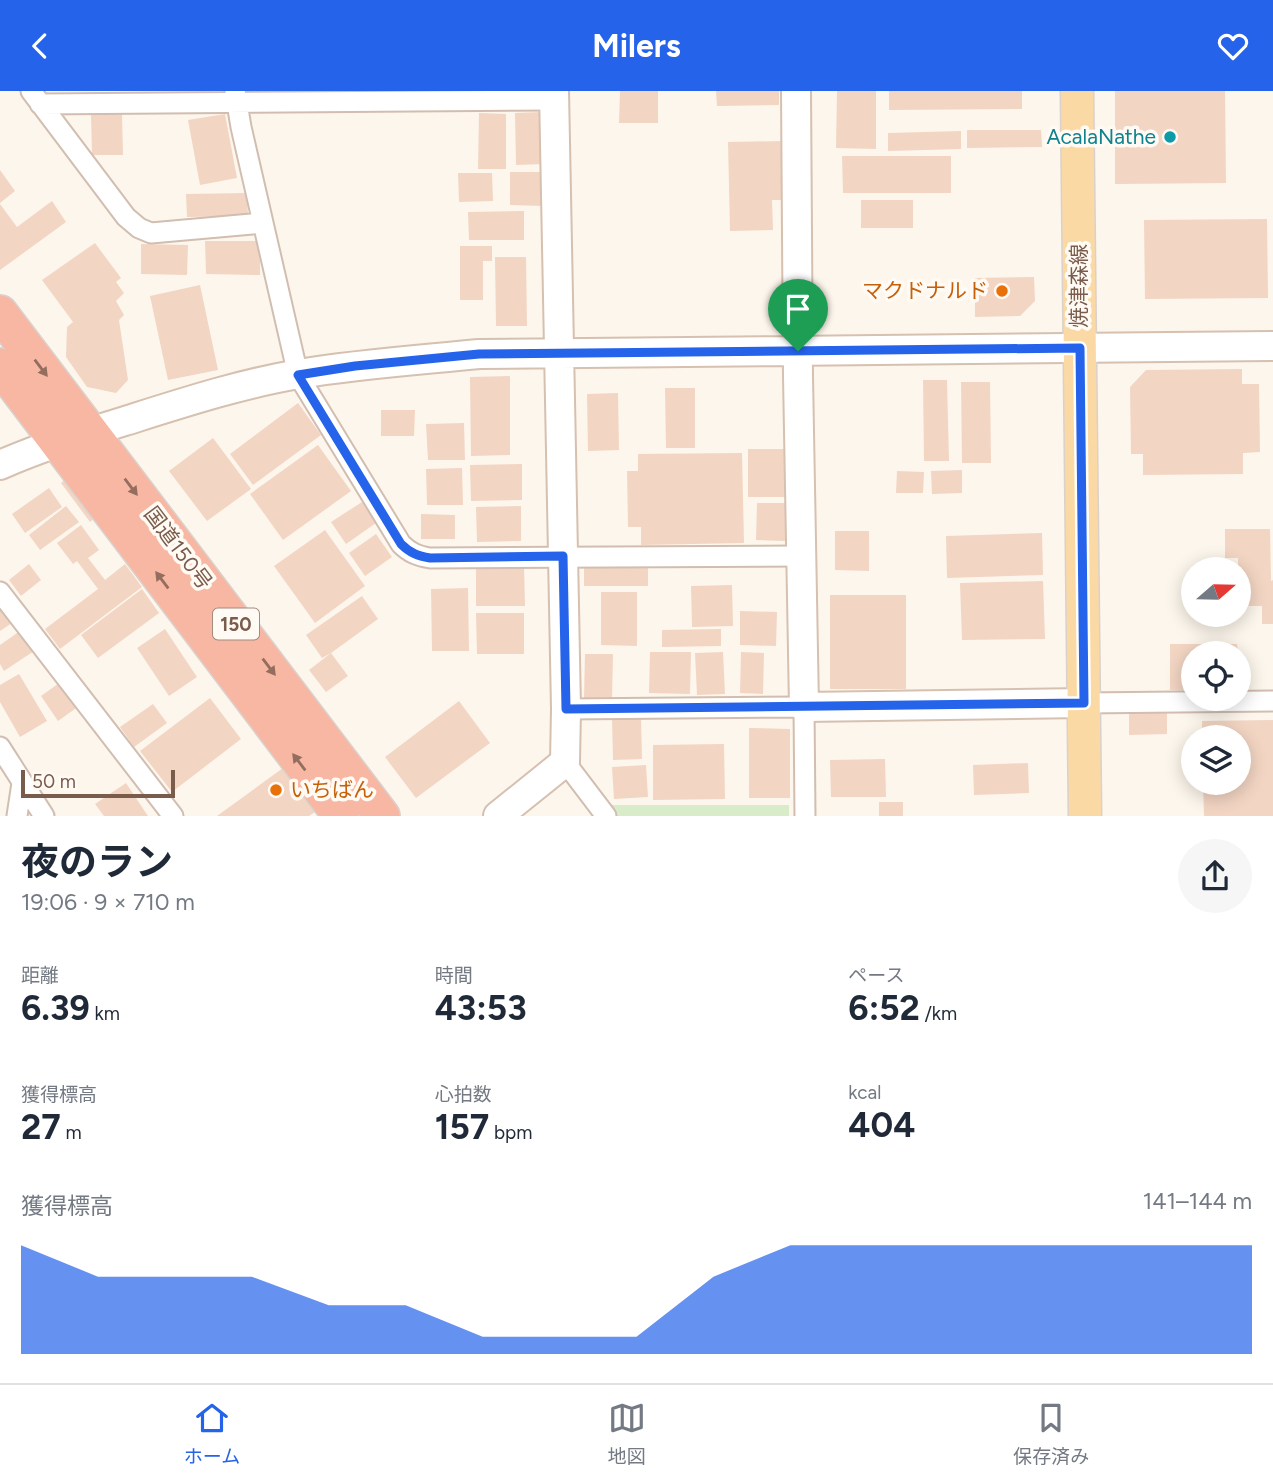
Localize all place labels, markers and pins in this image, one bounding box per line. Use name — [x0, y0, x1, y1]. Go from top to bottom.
place label: AcalaNathe — [1046, 124, 1156, 149]
marker: AcalaNathe — [1162, 129, 1178, 145]
place label: マクドナルド — [862, 278, 988, 303]
pin — [768, 279, 828, 351]
marker: マクドナルド — [994, 283, 1010, 299]
place label: いちばん — [290, 777, 374, 802]
marker: いちばん — [268, 782, 284, 798]

